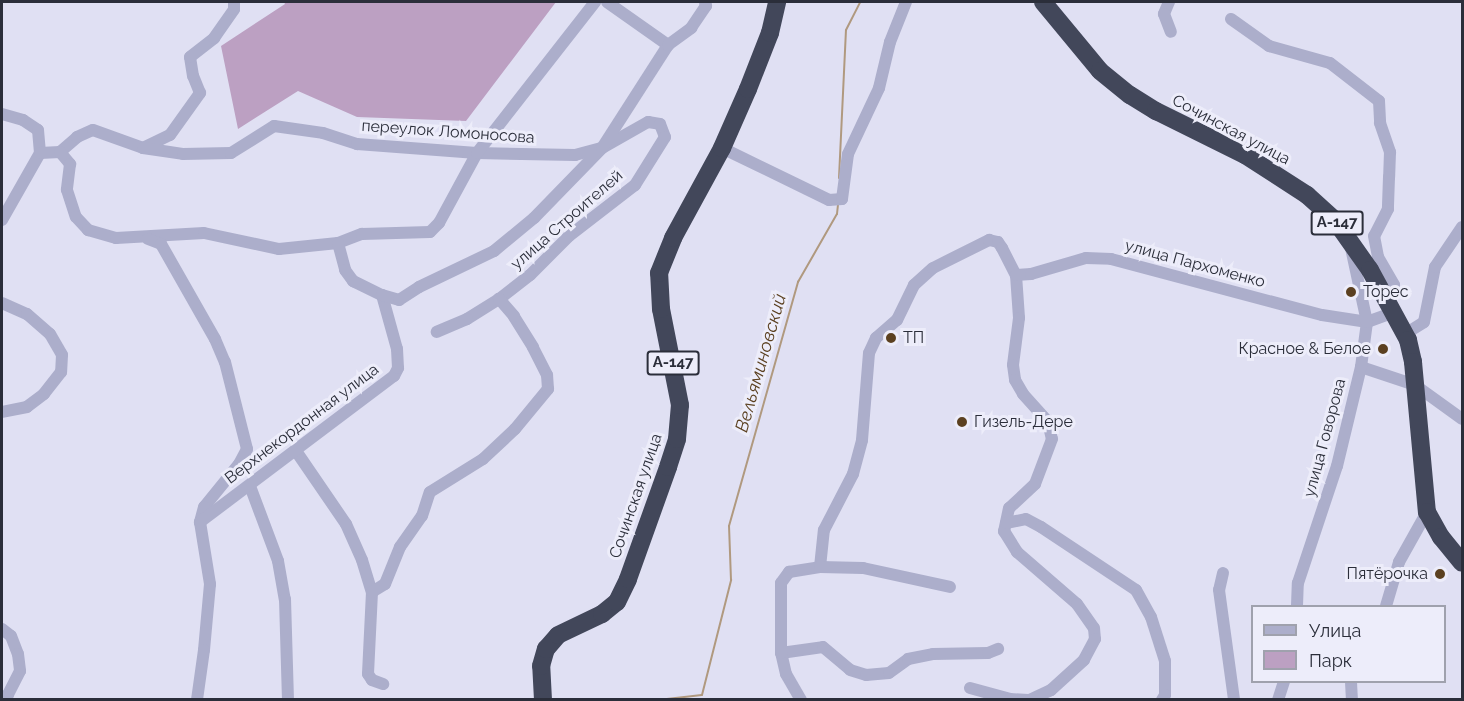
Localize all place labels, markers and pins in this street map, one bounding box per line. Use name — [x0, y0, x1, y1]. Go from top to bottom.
place label: Торес — [1363, 282, 1409, 302]
marker: Торес — [1344, 285, 1358, 299]
place label: ТП — [903, 328, 924, 348]
marker: ТП — [884, 331, 898, 345]
place label: Красное & Белое — [1239, 339, 1371, 359]
marker: Красное & Белое — [1376, 342, 1390, 356]
place label: Гизель-Дере — [974, 412, 1073, 432]
marker: Гизель-Дере — [955, 415, 969, 429]
place label: Пятёрочка — [1347, 564, 1428, 584]
marker: Пятёрочка — [1433, 567, 1447, 581]

